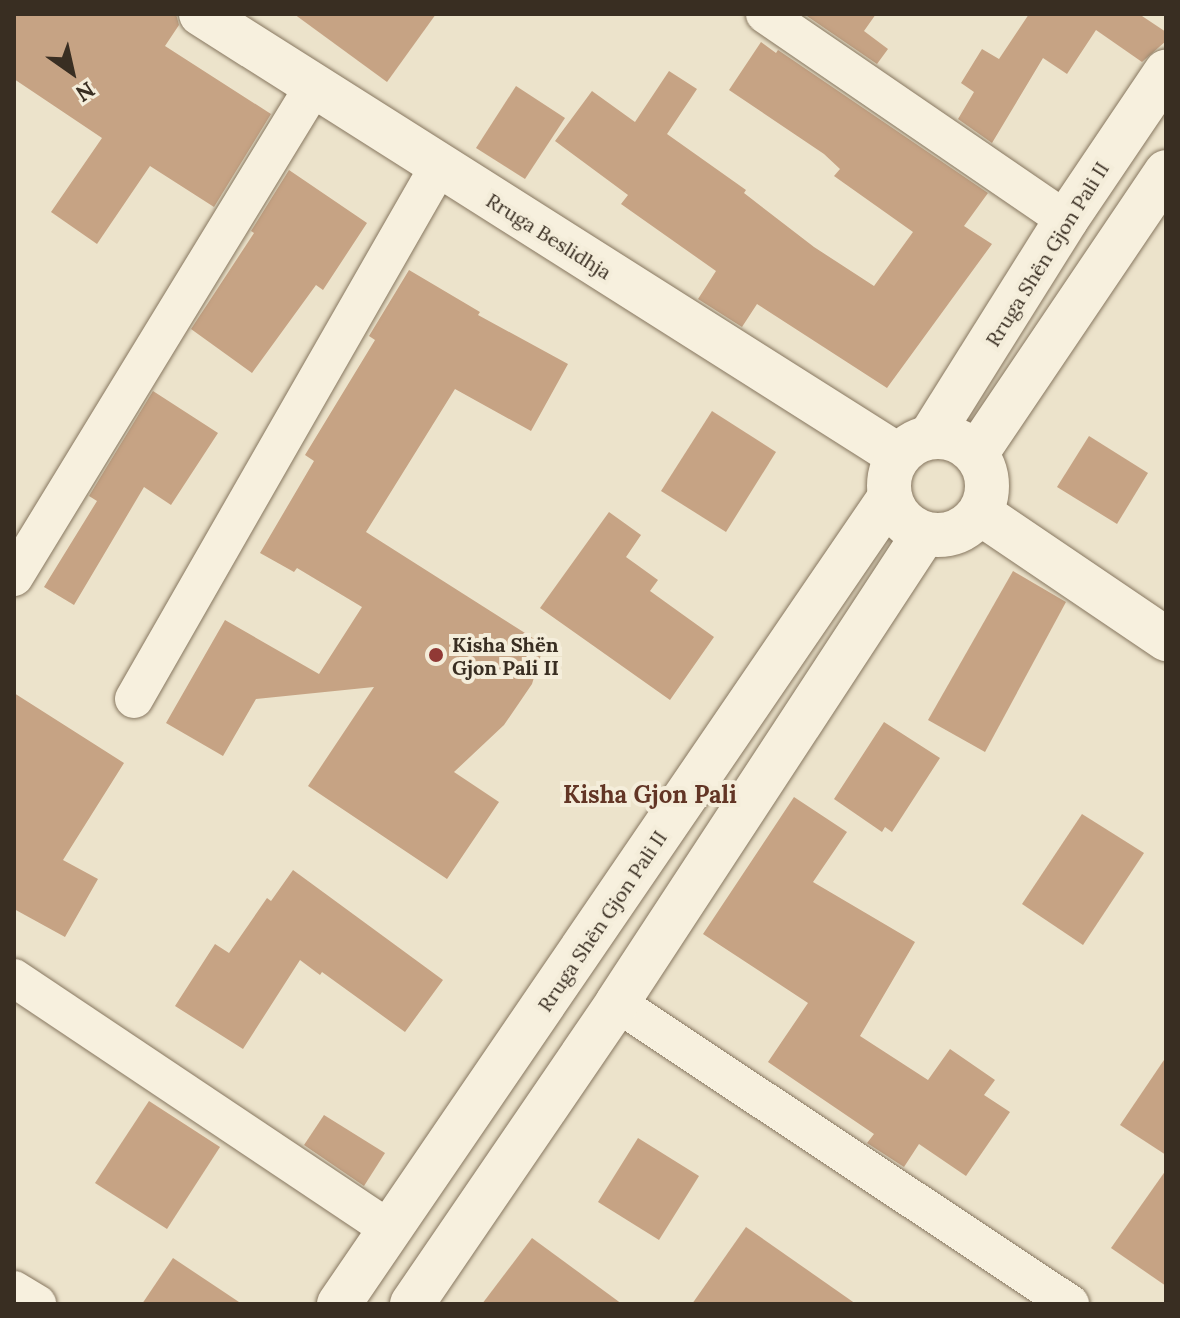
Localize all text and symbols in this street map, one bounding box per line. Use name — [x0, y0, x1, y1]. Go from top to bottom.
north arrow — [32, 32, 112, 112]
text: N — [71, 76, 100, 108]
street label: Rruga Shën Gjon Pali II — [980, 157, 1114, 351]
street label: Rruga Beslidhja — [482, 188, 616, 284]
place label: Kisha Shën Gjon Pali II — [452, 632, 559, 679]
marker: Kisha Shën Gjon Pali II — [427, 646, 445, 664]
district label: Kisha Gjon Pali — [563, 781, 737, 809]
street label: Rruga Shën Gjon Pali II — [533, 826, 671, 1016]

